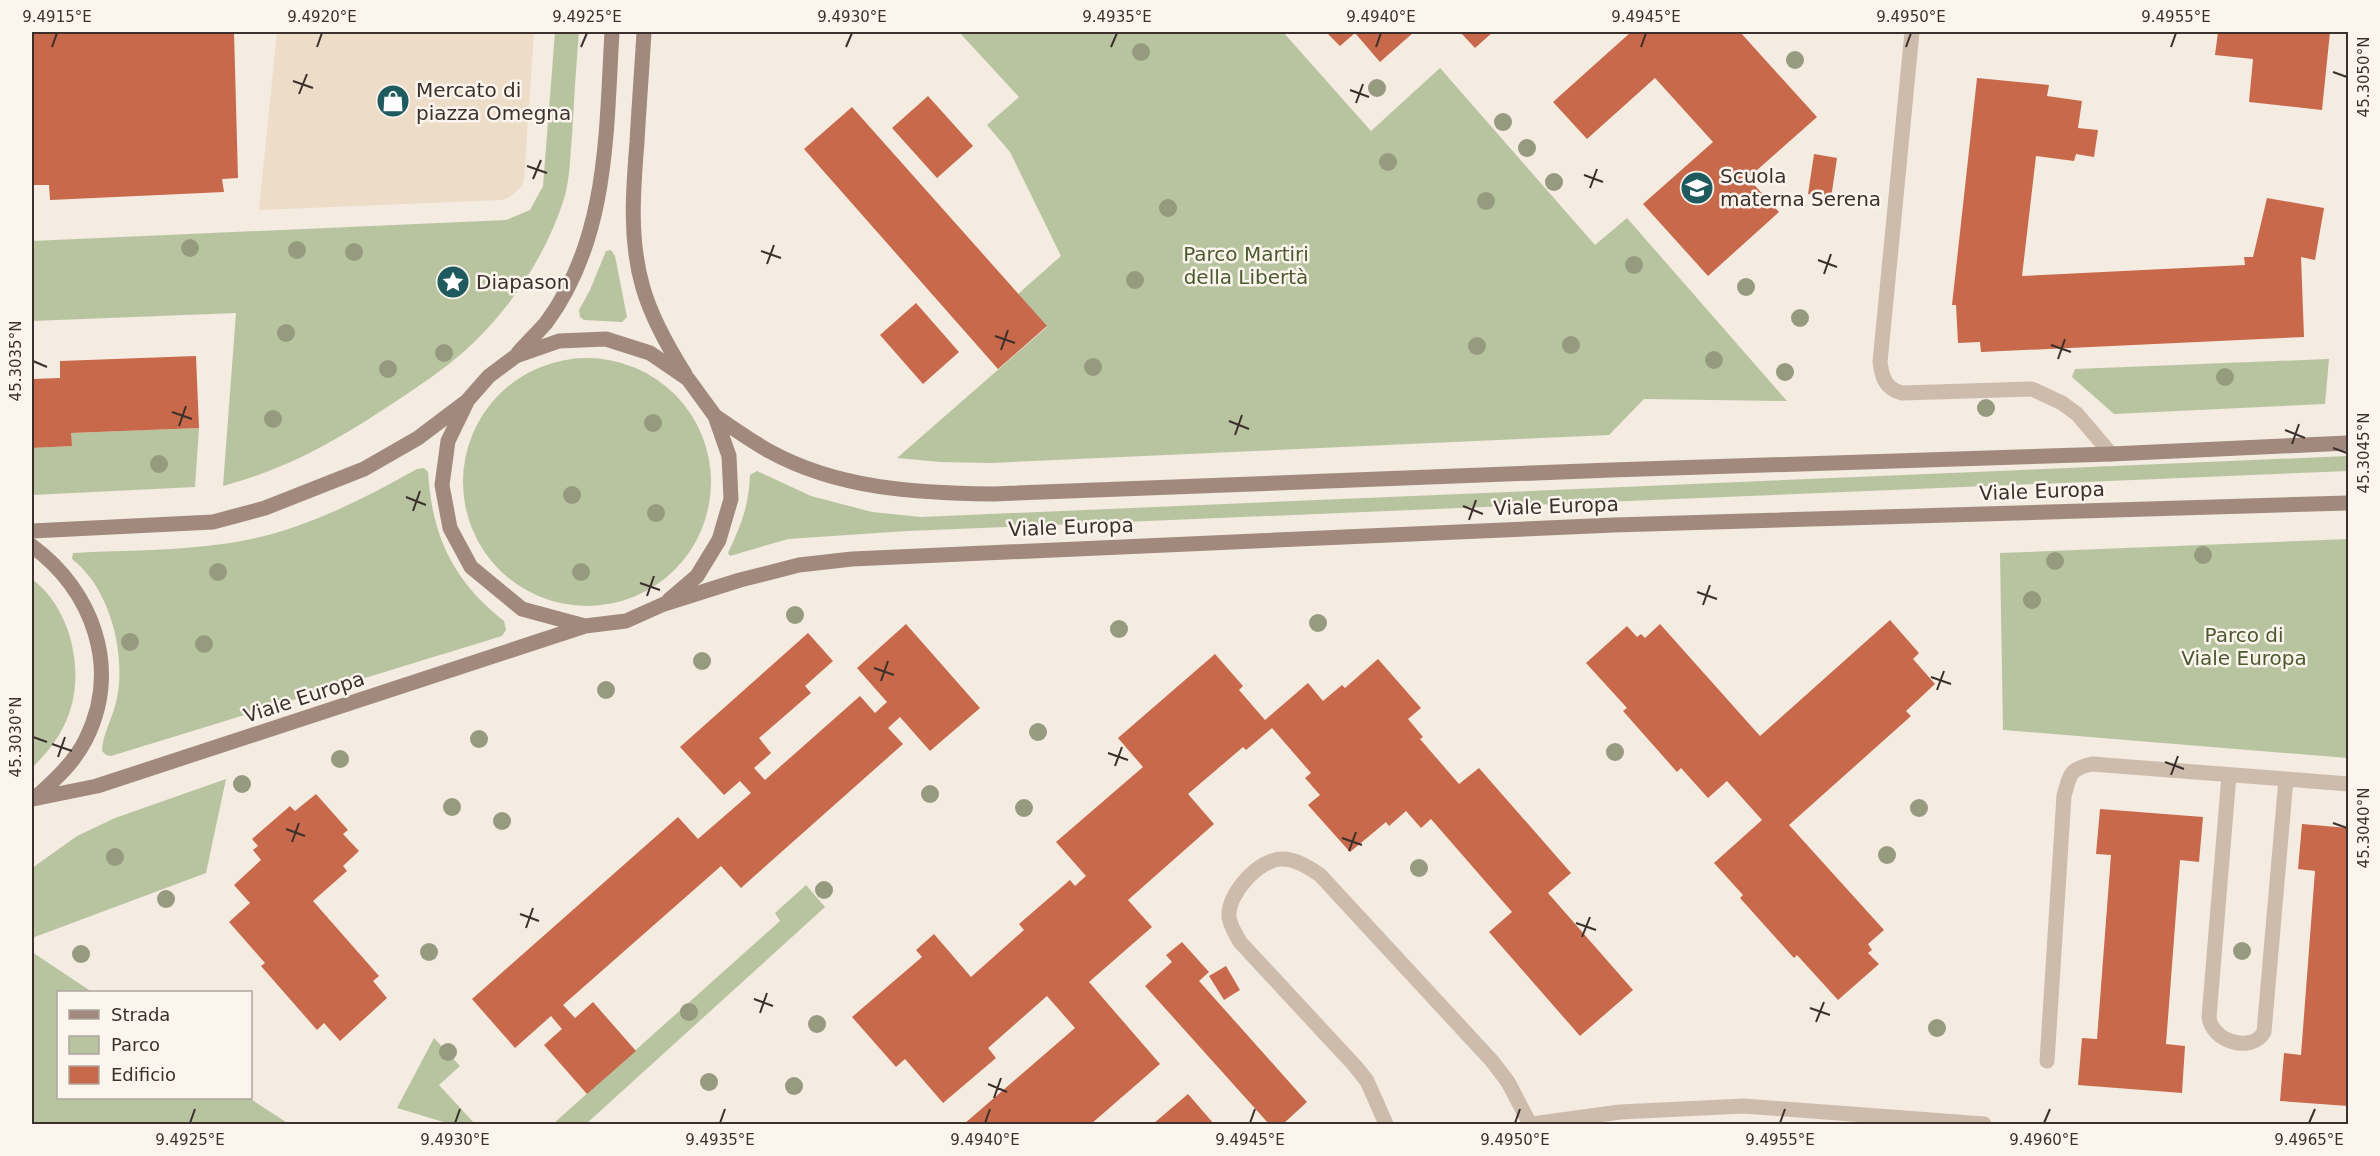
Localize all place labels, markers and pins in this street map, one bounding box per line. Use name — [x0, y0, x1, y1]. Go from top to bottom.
place label: Mercato di piazza Omegna — [416, 78, 571, 125]
shop icon: Mercato di piazza Omegna — [375, 83, 411, 119]
place label: Scuola materna Serena — [1720, 164, 1881, 211]
school or university icon: Scuola materna Serena — [1679, 170, 1715, 206]
place icon: Diapason — [435, 264, 471, 300]
place label: Diapason — [476, 270, 570, 294]

